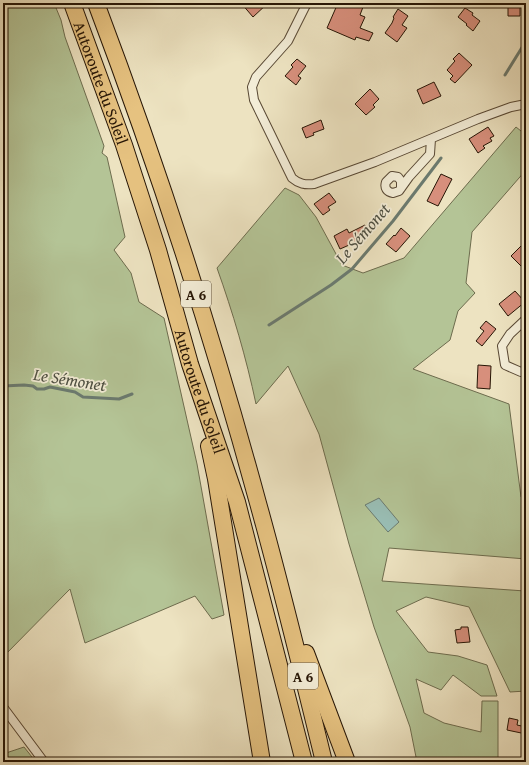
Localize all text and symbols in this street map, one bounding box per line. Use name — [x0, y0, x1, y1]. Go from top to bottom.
street label: Autoroute du Soleil — [68, 18, 135, 148]
water label: Le Sémonet — [328, 197, 396, 270]
road number: A 6 — [181, 281, 211, 307]
street label: Autoroute du Soleil — [169, 326, 232, 457]
water label: Le Sémonet — [31, 361, 109, 397]
road number: A 6 — [288, 663, 318, 689]

